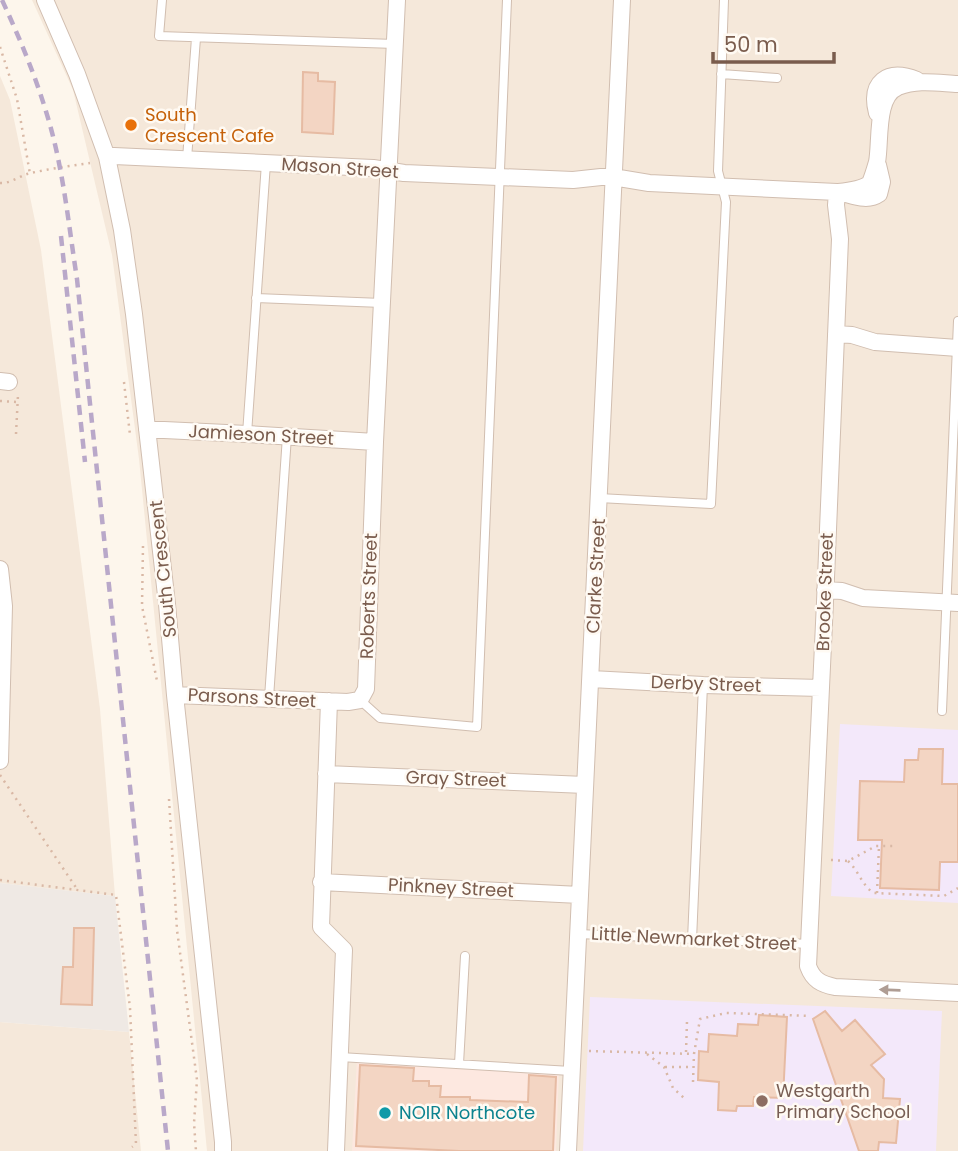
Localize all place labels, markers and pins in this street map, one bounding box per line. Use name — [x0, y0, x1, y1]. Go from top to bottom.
place label: South Crescent Cafe — [145, 102, 274, 148]
marker: South Crescent Cafe — [123, 117, 139, 133]
place label: Westgarth Primary School — [776, 1078, 910, 1124]
marker: Westgarth Primary School — [754, 1093, 770, 1109]
place label: NOIR Northcote — [399, 1100, 535, 1125]
marker: NOIR Northcote — [377, 1105, 393, 1121]

